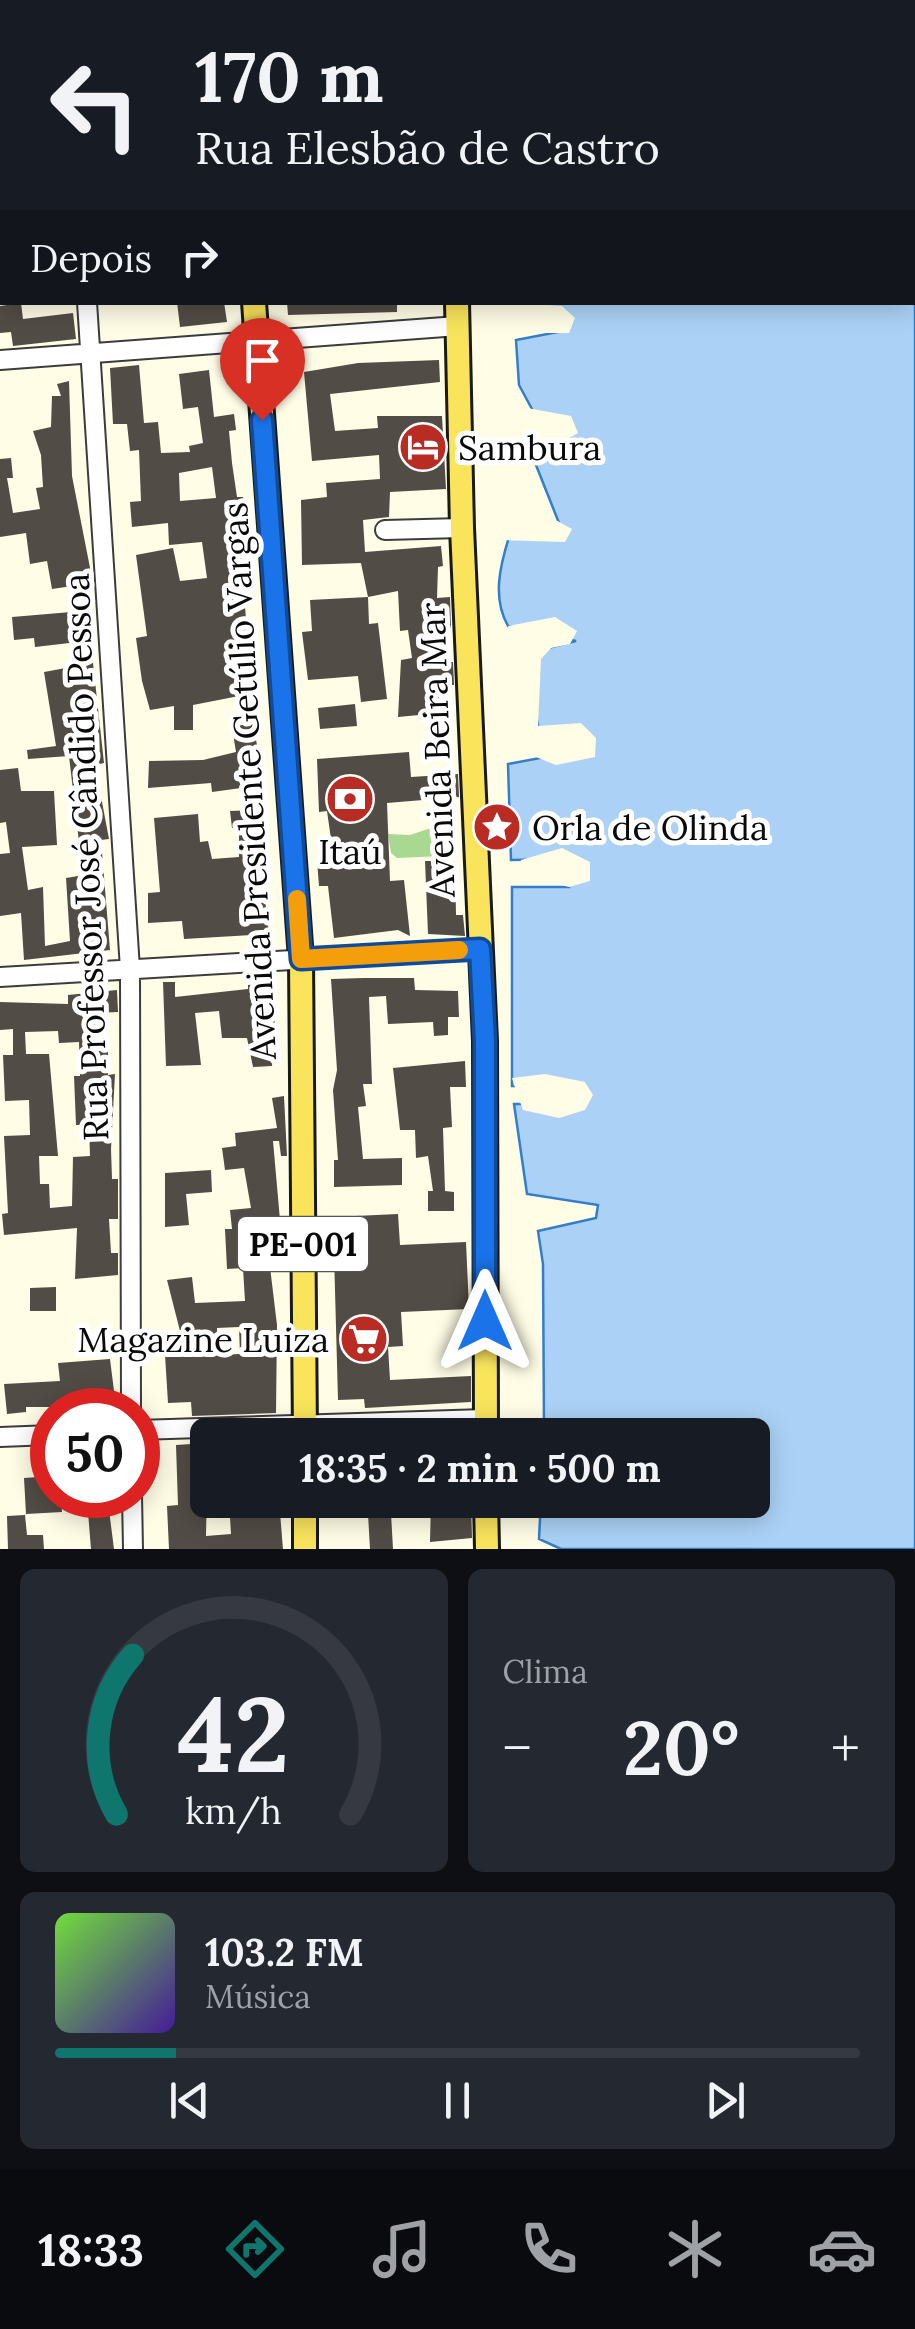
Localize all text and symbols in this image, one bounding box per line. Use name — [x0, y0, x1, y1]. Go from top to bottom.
text: 170 m — [195, 32, 384, 121]
icon: left — [30, 40, 160, 170]
text: Rua Elesbão de Castro — [195, 119, 660, 176]
icon: right — [172, 230, 227, 285]
text: Depois — [30, 234, 152, 282]
pin — [220, 318, 305, 421]
icon: arrive — [235, 333, 290, 388]
hotel icon: Sambura — [397, 421, 449, 473]
place label: Sambura — [458, 425, 601, 470]
street label: Avenida Presidente Getúlio Vargas — [212, 501, 286, 1062]
street label: Rua Professor José Cândido Pessoa — [54, 572, 118, 1142]
street label: Avenida Beira Mar — [409, 602, 465, 899]
bank icon: Itaú — [324, 773, 376, 825]
place icon: Orla de Olinda — [471, 801, 523, 853]
place label: Orla de Olinda — [532, 805, 768, 850]
place label: Itaú — [318, 829, 382, 874]
road number: PE-001 — [238, 1217, 368, 1271]
position arrow — [433, 1269, 537, 1373]
supermarket icon: Magazine Luiza — [338, 1313, 390, 1365]
place label: Magazine Luiza — [77, 1317, 329, 1362]
speed limit sign: 50 — [30, 1388, 160, 1518]
text: 18:35 · 2 min · 500 m — [299, 1444, 661, 1492]
text: Clima — [503, 1651, 588, 1692]
text: 42 — [178, 1667, 290, 1800]
text: 20° — [623, 1700, 739, 1796]
text: − — [503, 1713, 532, 1783]
text: + — [831, 1713, 860, 1783]
text: km/h — [185, 1788, 282, 1834]
text: 103.2 FM — [205, 1928, 364, 1976]
text: Música — [205, 1976, 311, 2017]
icon: previous — [162, 2073, 217, 2128]
icon: pause — [430, 2073, 485, 2128]
icon: next — [698, 2073, 753, 2128]
icon: directions — [220, 2214, 290, 2284]
icon: music — [367, 2214, 437, 2284]
icon: phone — [514, 2214, 584, 2284]
icon: climate — [660, 2214, 730, 2284]
icon: car — [807, 2214, 877, 2284]
text: 18:33 — [38, 2221, 144, 2278]

